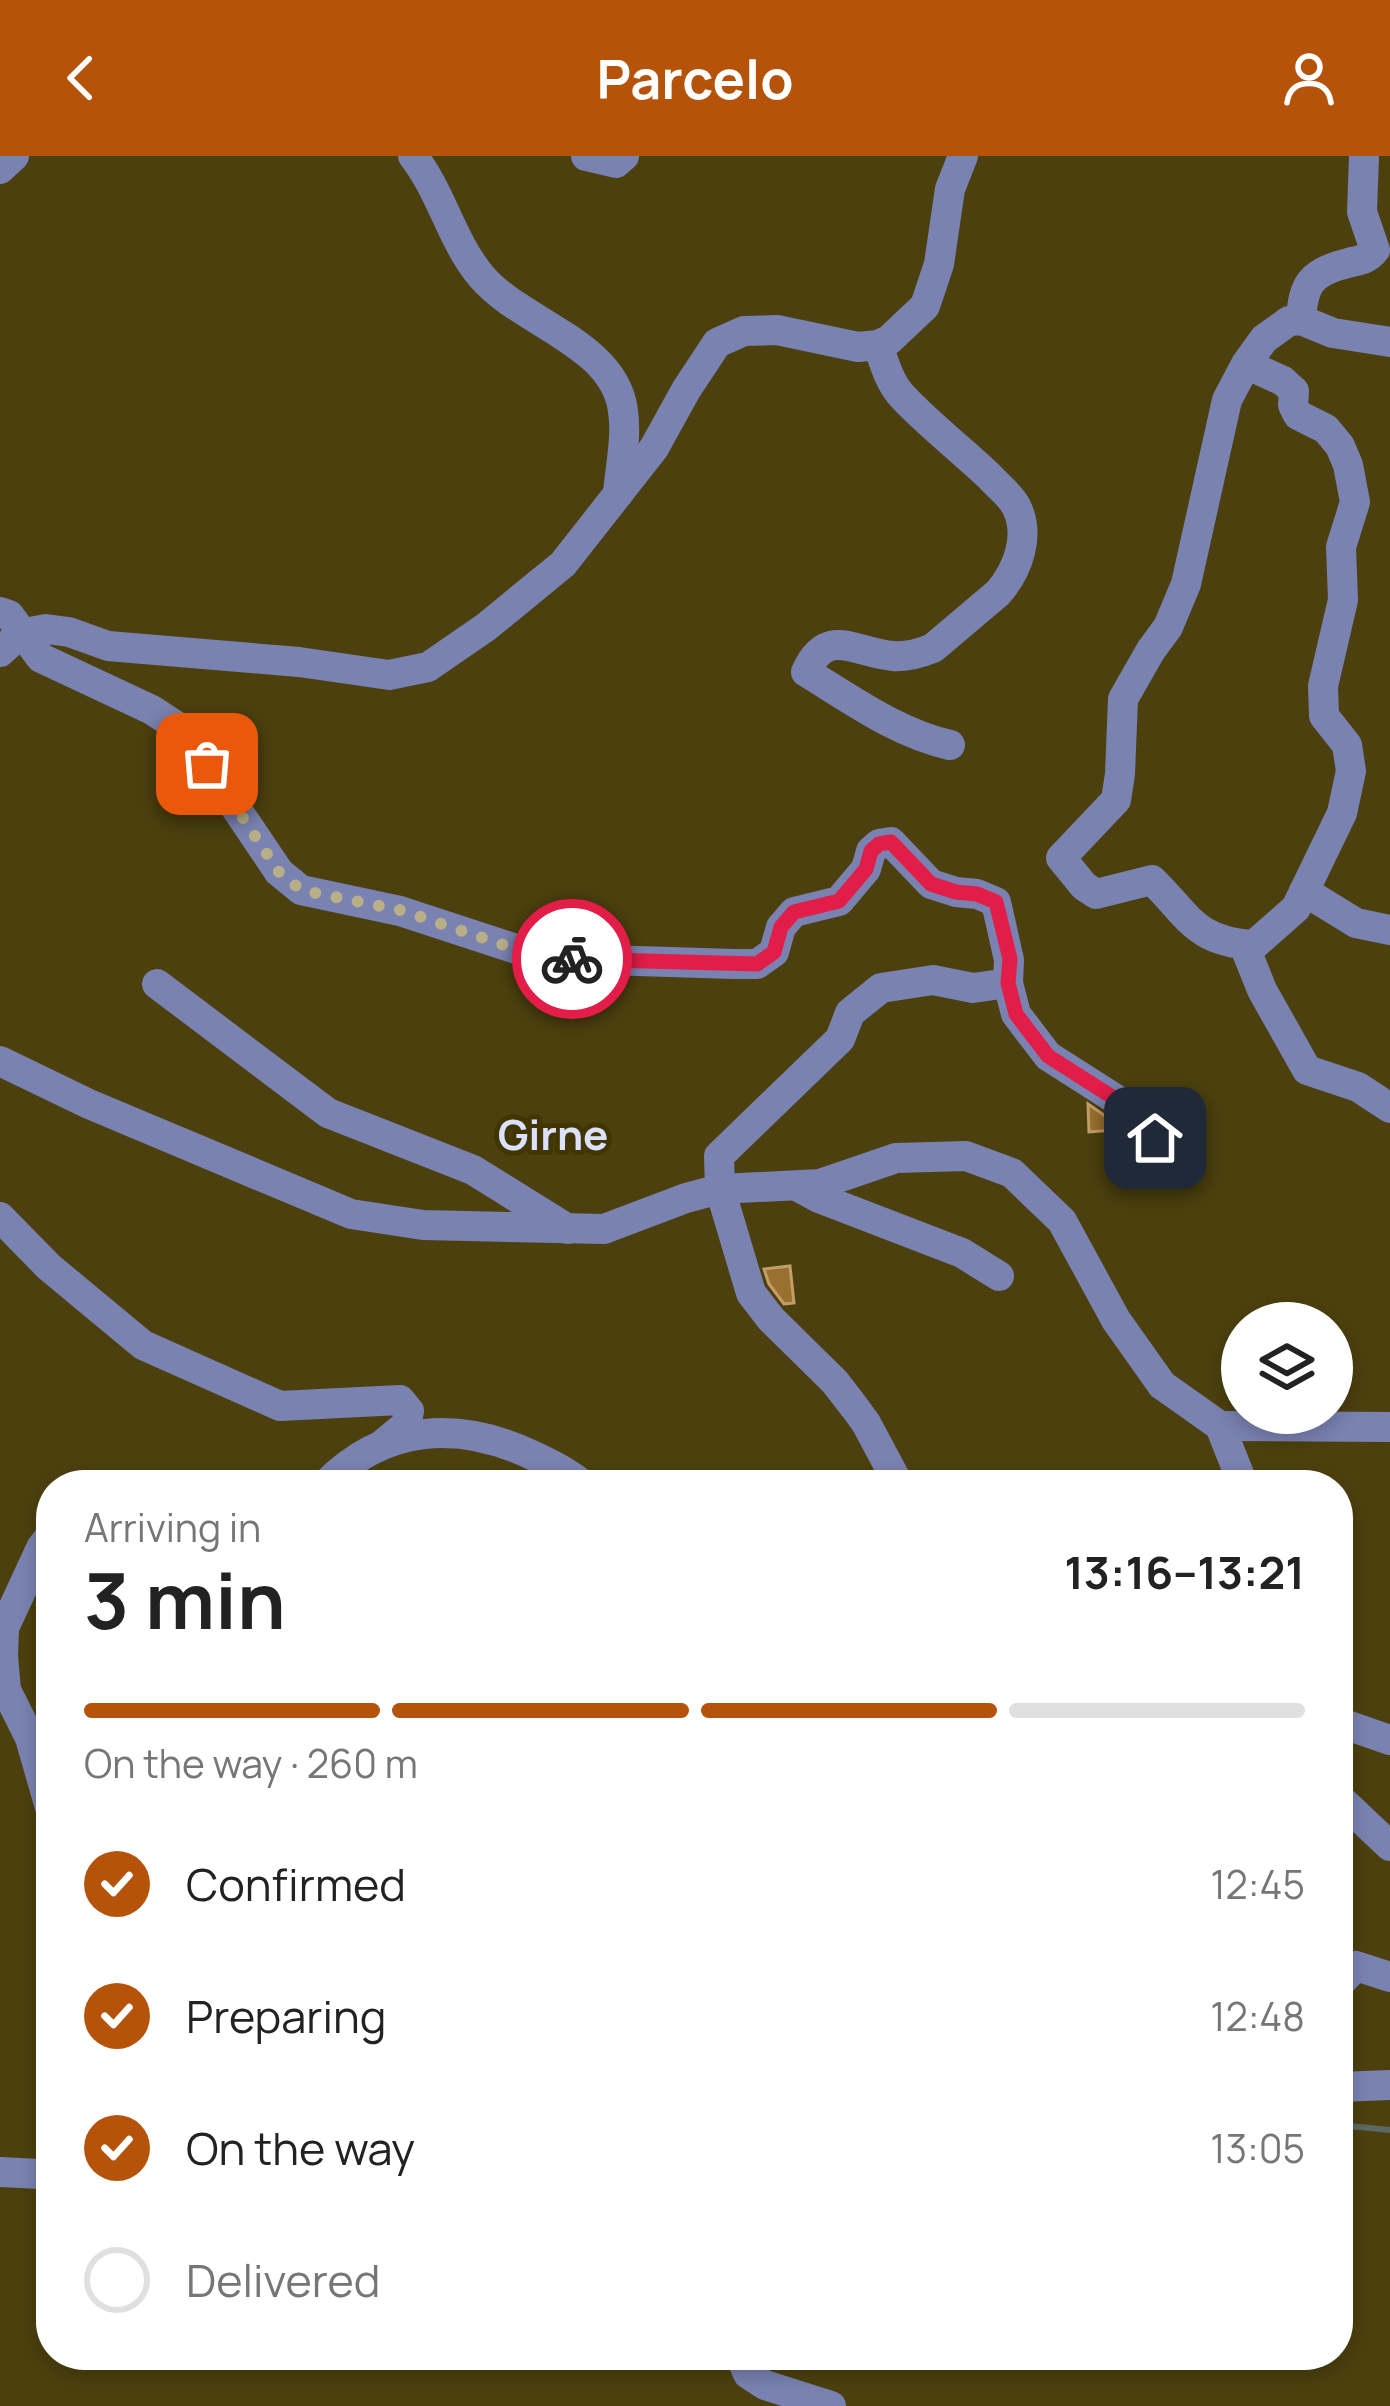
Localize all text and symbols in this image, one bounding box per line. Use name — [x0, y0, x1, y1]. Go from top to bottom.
text: Parcelo — [596, 41, 794, 115]
icon: back — [48, 45, 114, 111]
icon: person — [1276, 45, 1342, 111]
pin — [156, 713, 258, 815]
icon: bag — [174, 731, 240, 797]
courier — [512, 899, 632, 1019]
icon: bike — [539, 926, 605, 992]
pin — [1104, 1087, 1206, 1189]
district label: Girne — [498, 1105, 608, 1163]
icon: home — [1122, 1105, 1188, 1171]
map controls — [1221, 1302, 1353, 1434]
button: layers — [1221, 1302, 1353, 1434]
text: Arriving in — [84, 1500, 261, 1554]
text: 13:16–13:21 — [1064, 1541, 1305, 1603]
text: 3 min — [84, 1546, 286, 1652]
text: On the way · 260 m — [84, 1736, 418, 1790]
icon: check — [84, 1851, 150, 1917]
text: Confirmed — [186, 1853, 406, 1915]
text: 12:45 — [1210, 1857, 1305, 1911]
icon: check — [84, 1983, 150, 2049]
text: Preparing — [186, 1985, 386, 2047]
text: 12:48 — [1210, 1989, 1305, 2043]
icon: check — [84, 2115, 150, 2181]
text: On the way — [186, 2117, 415, 2179]
text: 13:05 — [1210, 2121, 1305, 2175]
text: Delivered — [186, 2249, 381, 2311]

